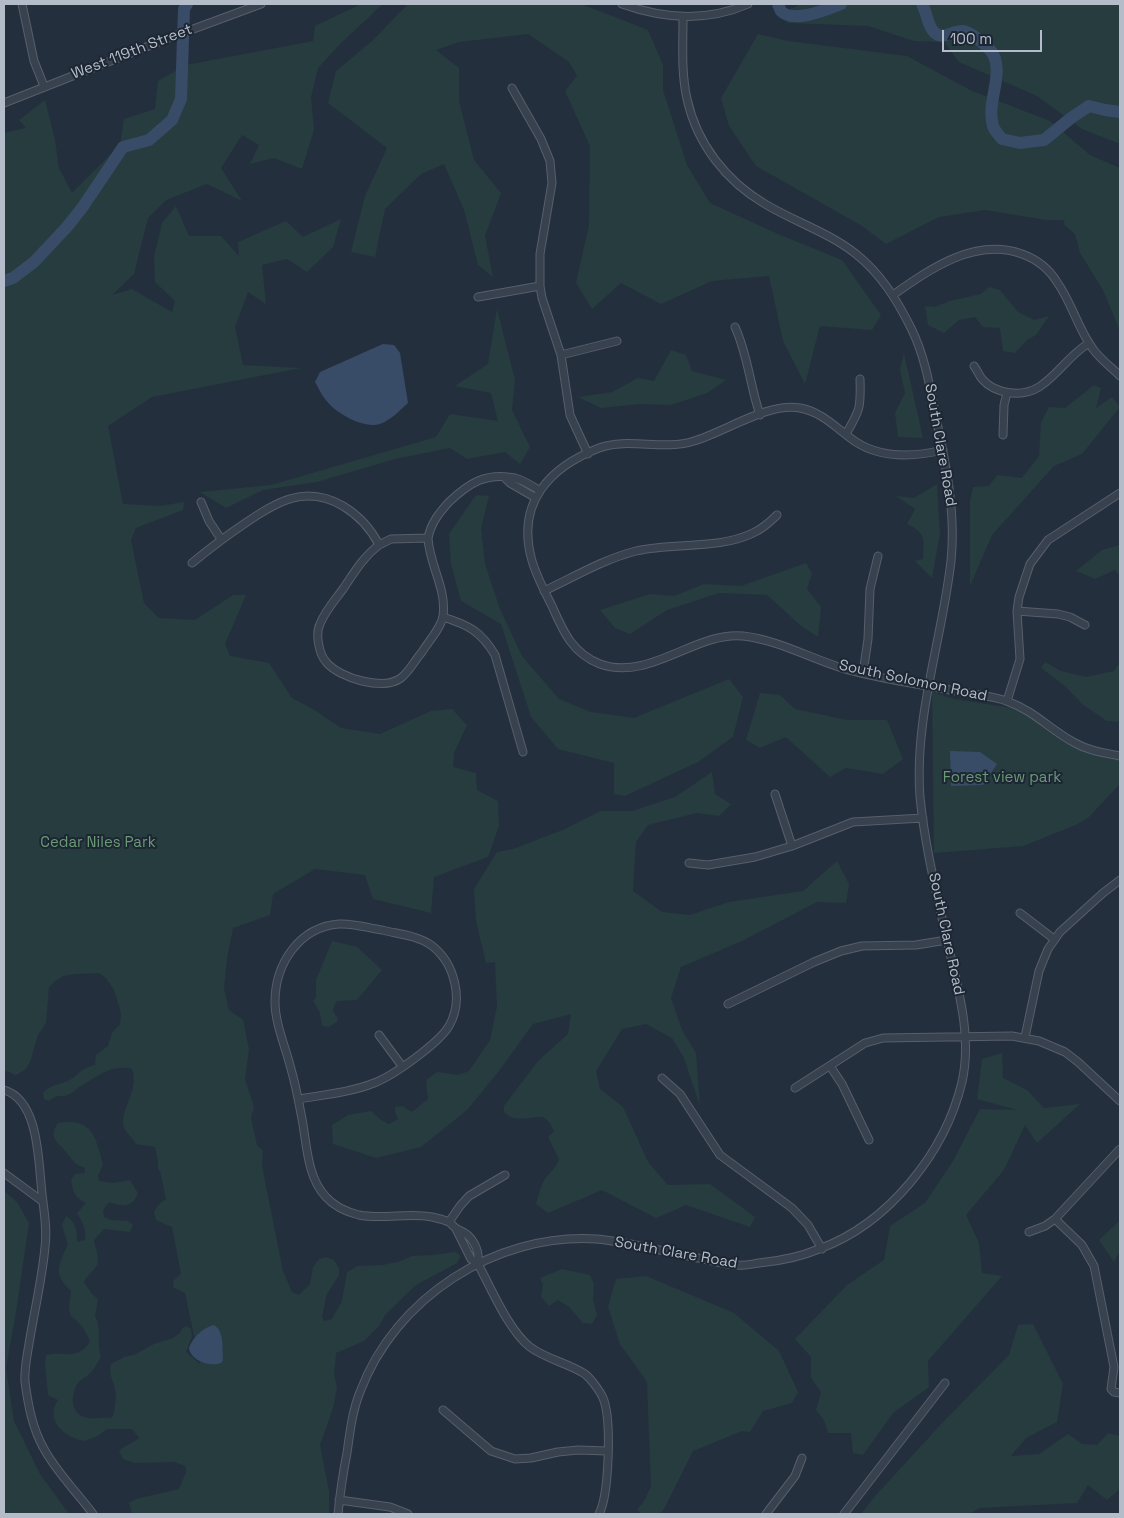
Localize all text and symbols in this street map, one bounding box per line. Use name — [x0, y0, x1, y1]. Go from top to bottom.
scale bar — [944, 20, 1044, 52]
street label: West 119th Street — [69, 21, 195, 83]
text: 100 m — [950, 29, 992, 48]
street label: South Clare Road — [920, 382, 960, 508]
street label: South Solomon Road — [837, 656, 989, 706]
park label: Forest view park — [943, 769, 1061, 787]
park label: Cedar Niles Park — [40, 834, 156, 852]
street label: South Clare Road — [924, 871, 968, 997]
street label: South Clare Road — [613, 1233, 739, 1273]

